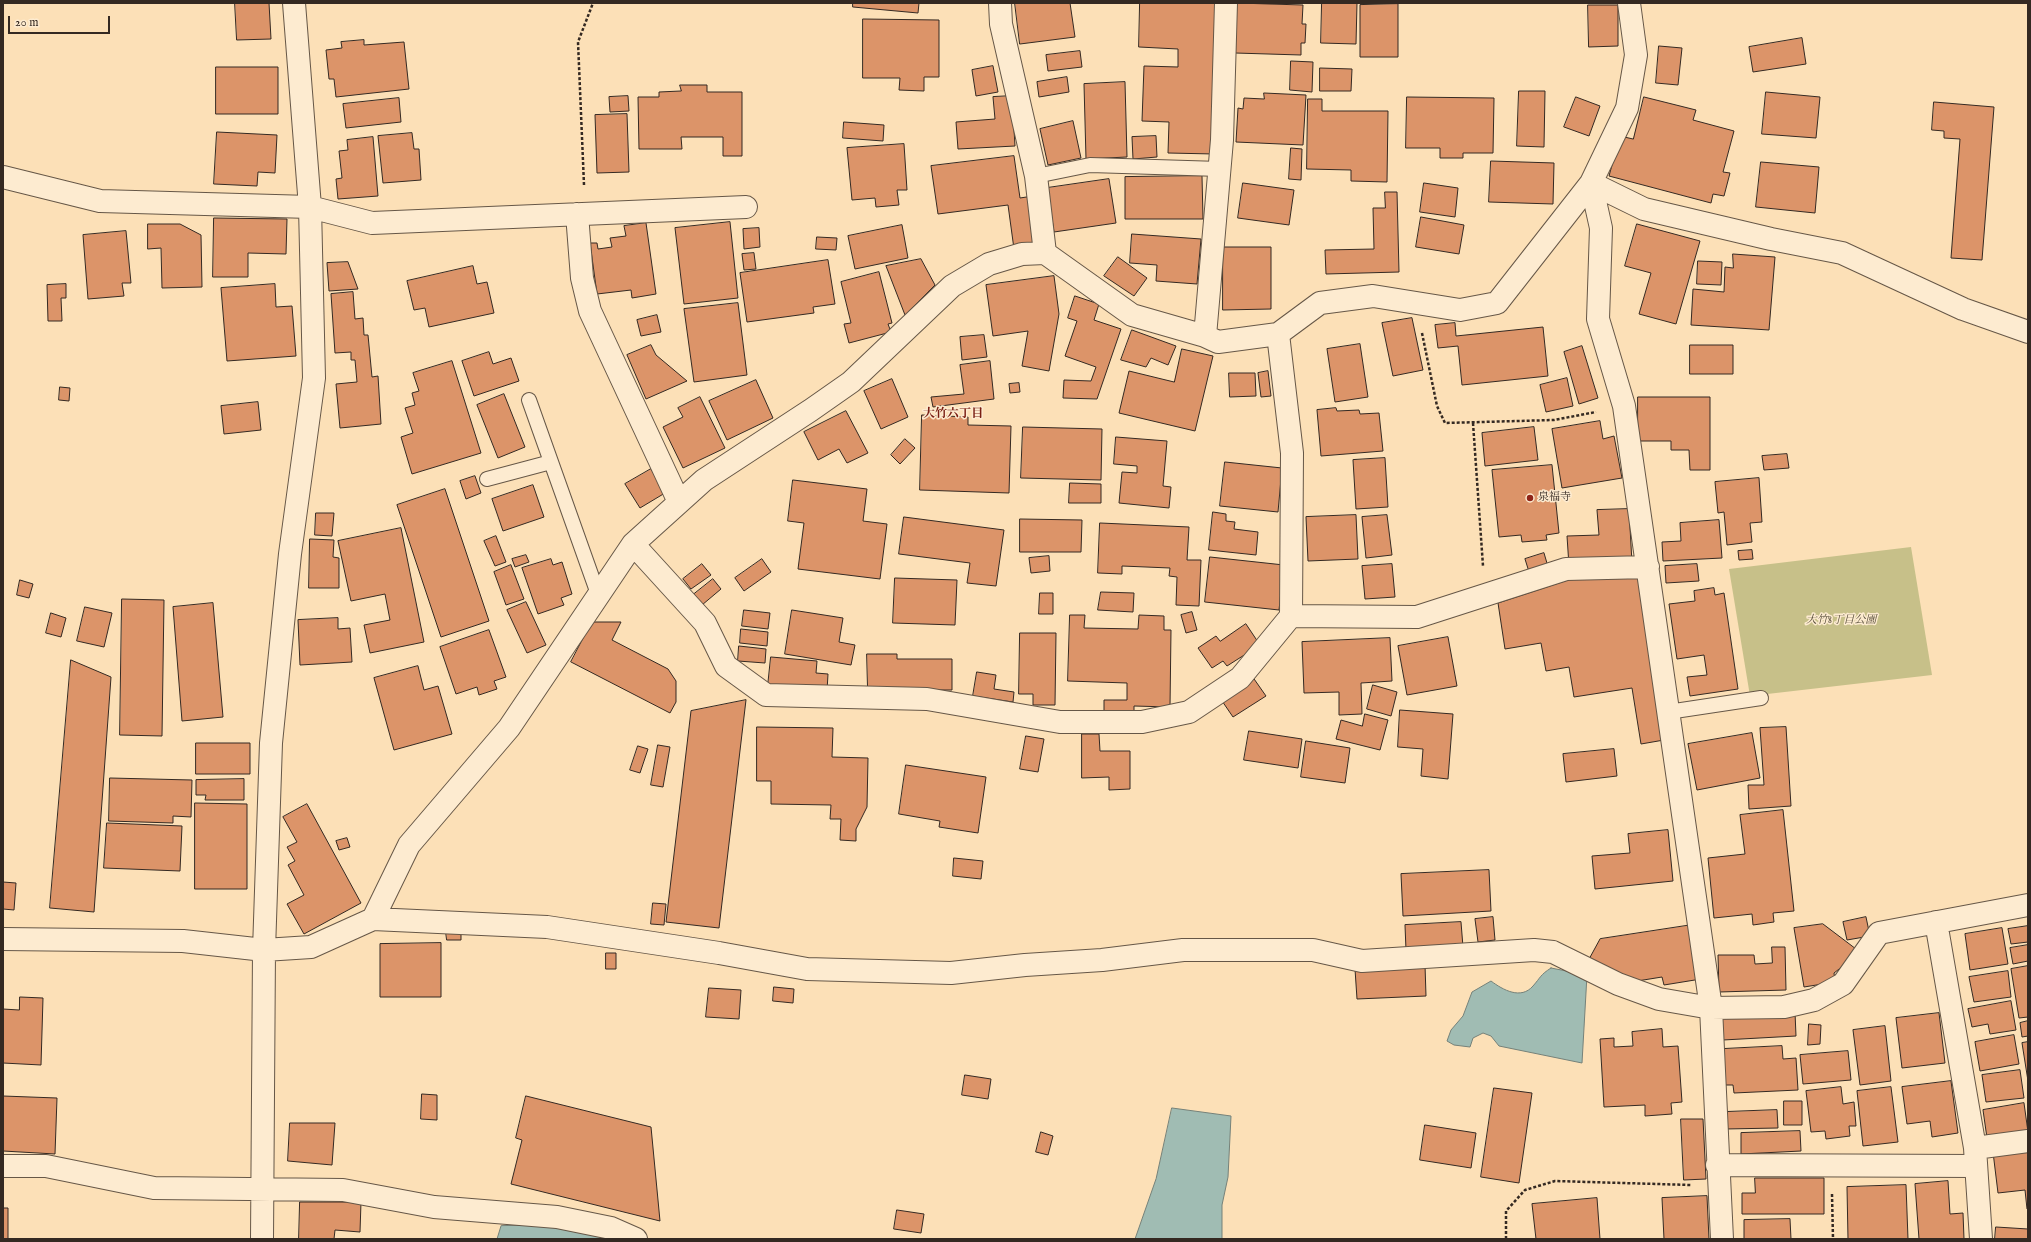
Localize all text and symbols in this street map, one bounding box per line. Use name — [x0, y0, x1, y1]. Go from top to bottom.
scale bar — [10, 8, 112, 34]
text: 20 m — [15, 15, 38, 30]
district label: 大竹六丁目 — [923, 408, 983, 422]
place label: 泉福寺 — [1538, 491, 1571, 505]
marker: 泉福寺 — [1525, 493, 1535, 503]
park label: 大竹8丁目公園 — [1806, 614, 1876, 628]

